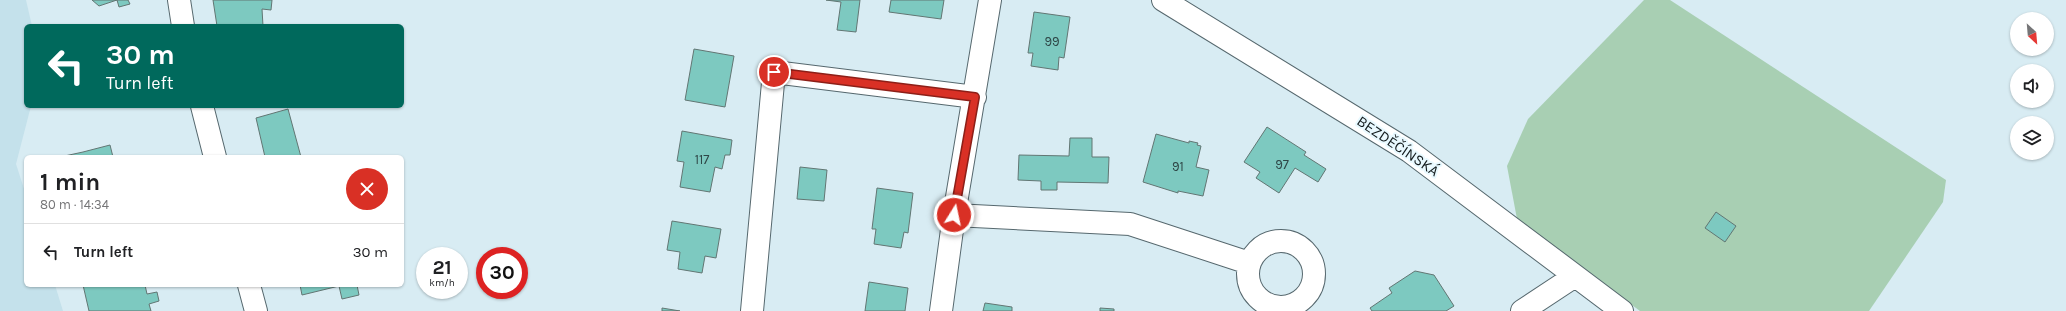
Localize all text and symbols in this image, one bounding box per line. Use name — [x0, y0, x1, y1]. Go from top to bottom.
north arrow — [2010, 12, 2054, 56]
map controls — [2010, 12, 2054, 160]
house number: 99 — [1044, 34, 1060, 49]
text: 30 m — [106, 38, 175, 71]
icon: left — [40, 40, 92, 92]
pin — [757, 55, 791, 89]
icon: arrive — [763, 61, 785, 83]
button: sound — [2010, 64, 2054, 108]
text: Turn left — [106, 72, 174, 94]
street label: BEZDĚČÍNSKÁ — [1353, 112, 1443, 180]
button: layers — [2010, 116, 2054, 160]
house number: 117 — [695, 152, 709, 167]
house number: 97 — [1275, 157, 1289, 172]
house number: 91 — [1172, 159, 1184, 174]
text: 1 min — [40, 168, 100, 196]
button: close — [346, 168, 388, 210]
position arrow — [933, 194, 975, 236]
text: 80 m · 14:34 — [40, 197, 109, 212]
icon: left — [40, 241, 62, 263]
text: Turn left — [74, 243, 133, 261]
text: 30 m — [353, 243, 388, 261]
speed limit sign: 30 — [476, 247, 528, 299]
text: 21 — [432, 256, 452, 279]
text: km/h — [429, 277, 455, 289]

